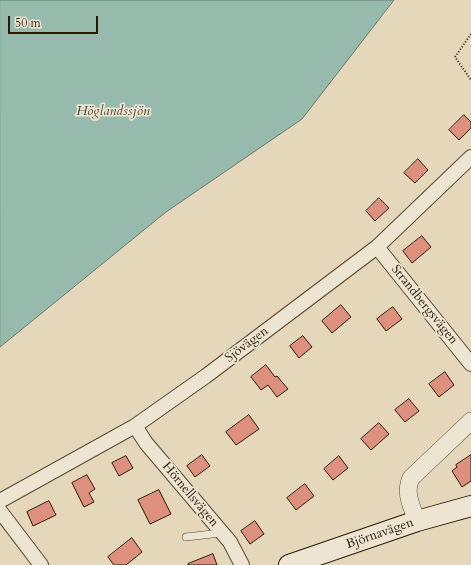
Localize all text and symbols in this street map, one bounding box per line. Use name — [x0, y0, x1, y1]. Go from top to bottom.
scale bar — [10, 8, 100, 34]
text: 50 m — [15, 15, 41, 31]
water label: Höglandssjön — [76, 104, 150, 120]
street label: Strandbergsvägen — [387, 262, 461, 348]
street label: Sjövägen — [222, 324, 272, 366]
street label: Hörnellsvägen — [158, 459, 222, 531]
street label: Björnavägen — [344, 515, 416, 553]

